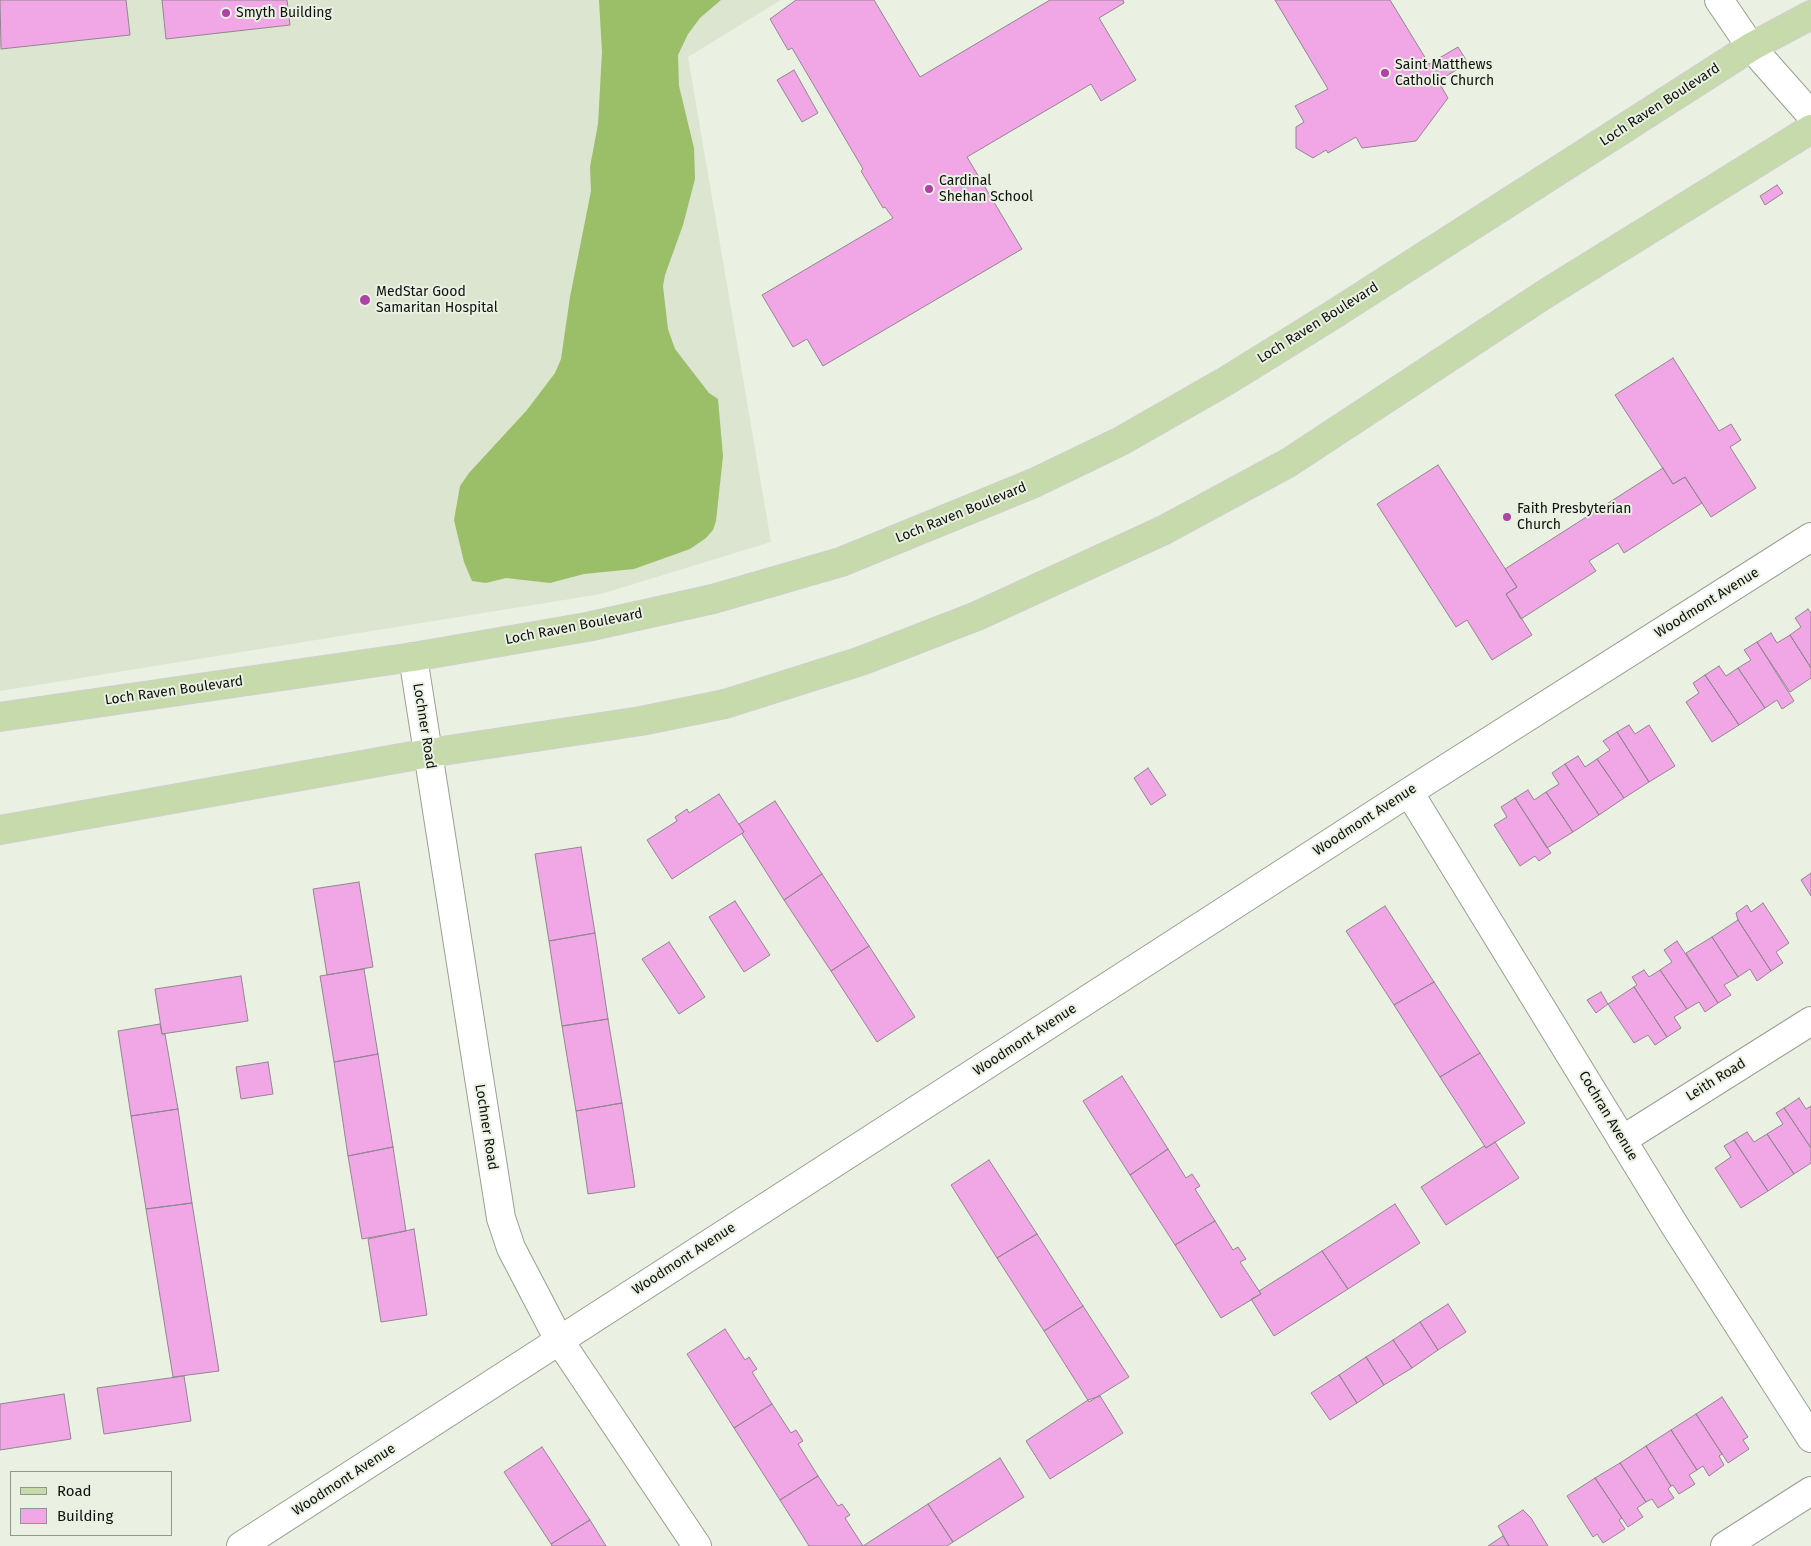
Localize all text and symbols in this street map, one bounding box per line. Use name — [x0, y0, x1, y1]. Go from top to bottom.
place label: Smyth Building — [236, 5, 332, 21]
marker: Smyth Building — [220, 7, 232, 19]
place label: Saint Matthews Catholic Church — [1395, 57, 1494, 90]
street label: Loch Raven Boulevard — [1597, 60, 1723, 150]
marker: Saint Matthews Catholic Church — [1379, 67, 1391, 79]
place label: Cardinal Shehan School — [939, 173, 1033, 206]
marker: Cardinal Shehan School — [923, 183, 935, 195]
street label: Loch Raven Boulevard — [1254, 279, 1382, 367]
place label: MedStar Good Samaritan Hospital — [376, 284, 498, 316]
marker: MedStar Good Samaritan Hospital — [358, 293, 372, 307]
street label: Loch Raven Boulevard — [893, 479, 1029, 547]
place label: Faith Presbyterian Church — [1517, 501, 1631, 534]
marker: Faith Presbyterian Church — [1501, 511, 1513, 523]
street label: Woodmont Avenue — [1652, 564, 1762, 642]
street label: Loch Raven Boulevard — [504, 605, 644, 649]
street label: Loch Raven Boulevard — [104, 673, 244, 709]
street label: Lochner Road — [409, 682, 439, 770]
street label: Woodmont Avenue — [1310, 780, 1420, 860]
street label: Woodmont Avenue — [970, 1000, 1080, 1080]
street label: Leith Road — [1683, 1055, 1749, 1105]
street label: Cochran Avenue — [1575, 1068, 1641, 1164]
street label: Lochner Road — [471, 1083, 501, 1171]
street label: Woodmont Avenue — [629, 1219, 739, 1299]
street label: Woodmont Avenue — [289, 1440, 399, 1520]
legend — [10, 1471, 172, 1536]
text: Road — [57, 1482, 92, 1500]
text: Building — [57, 1507, 113, 1525]

